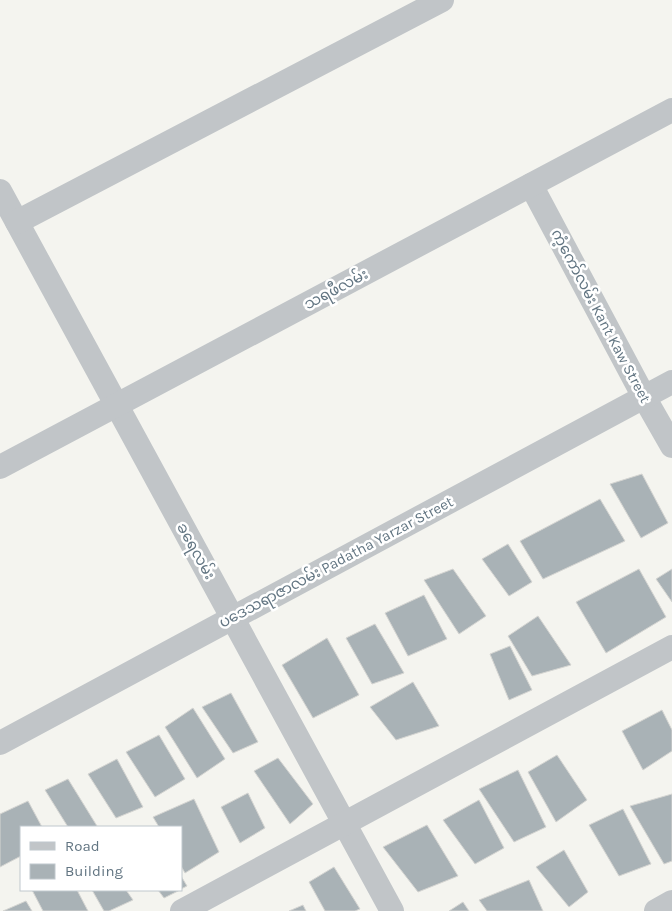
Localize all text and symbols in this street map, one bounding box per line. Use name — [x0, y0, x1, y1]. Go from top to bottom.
street label: ကံ့ကော်လမ်း Kant Kaw Street — [547, 226, 656, 407]
street label: သရဖီလမ်း — [301, 264, 372, 316]
street label: ပဒေသရာဇာလမ်း Padatha Yarzar Street — [215, 491, 458, 634]
street label: ခရေလမ်း — [170, 519, 220, 584]
legend — [20, 826, 182, 891]
text: Road — [65, 837, 100, 855]
text: Building — [65, 862, 123, 880]

